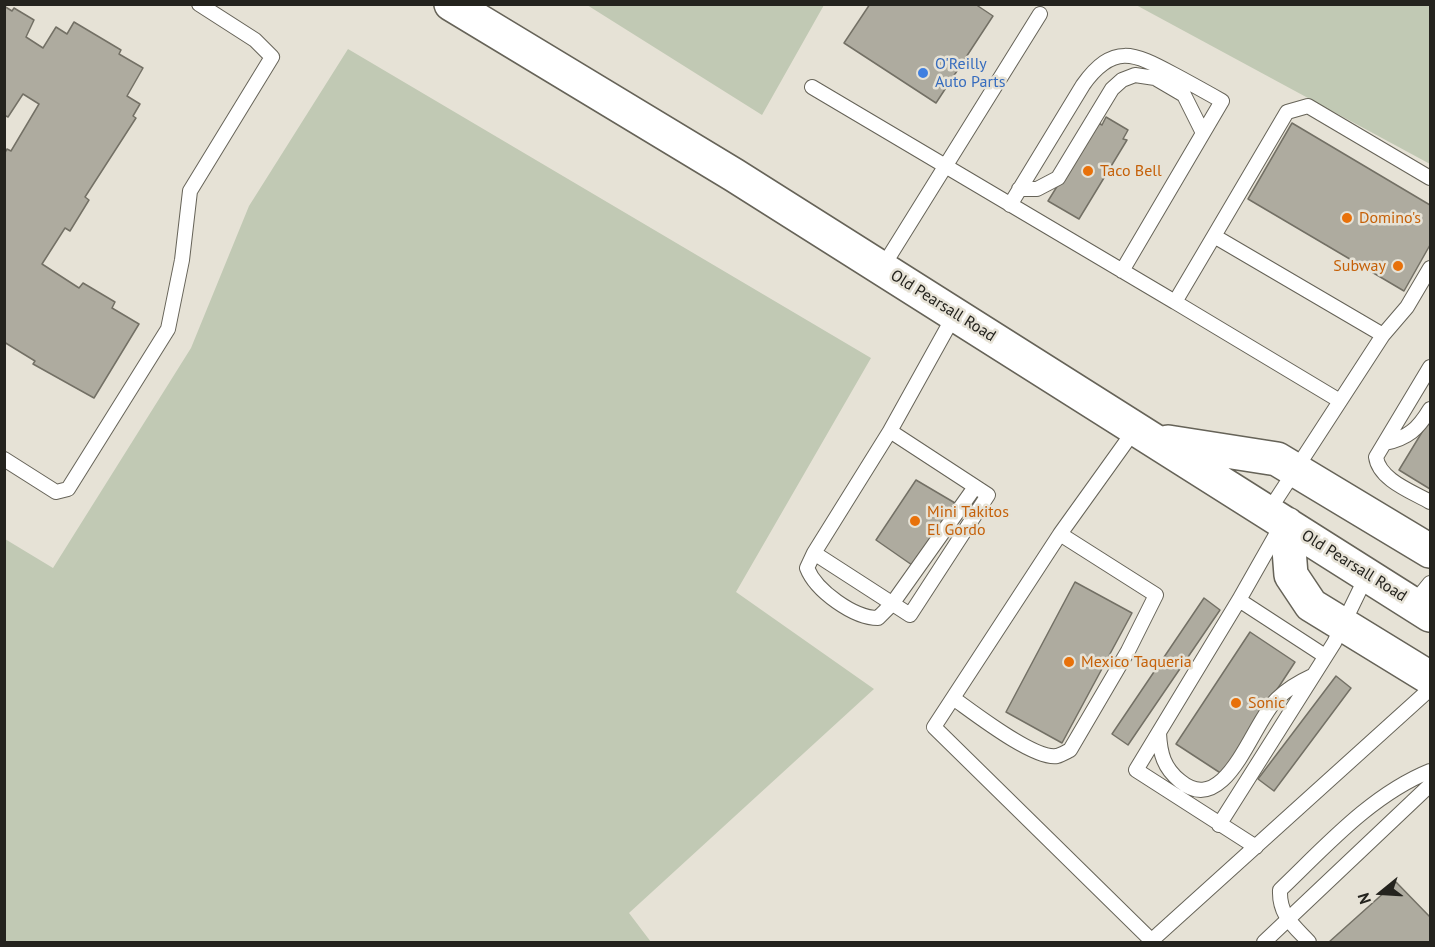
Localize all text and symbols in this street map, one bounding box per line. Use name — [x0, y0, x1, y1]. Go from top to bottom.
place label: O'Reilly Auto Parts — [935, 54, 1005, 92]
marker: O'Reilly Auto Parts — [916, 66, 930, 80]
place label: Taco Bell — [1100, 161, 1162, 181]
marker: Taco Bell — [1081, 164, 1095, 178]
place label: Domino's — [1359, 208, 1421, 228]
marker: Domino's — [1340, 211, 1354, 225]
place label: Subway — [1333, 256, 1386, 276]
marker: Subway — [1391, 259, 1405, 273]
street label: Old Pearsall Road — [887, 266, 999, 346]
place label: Mini Takitos El Gordo — [927, 502, 1009, 540]
marker: Mini Takitos El Gordo — [908, 514, 922, 528]
street label: Old Pearsall Road — [1298, 526, 1410, 606]
place label: Mexico Taqueria — [1081, 652, 1192, 672]
marker: Mexico Taqueria — [1062, 655, 1076, 669]
place label: Sonic — [1248, 693, 1285, 713]
marker: Sonic — [1229, 696, 1243, 710]
north arrow — [1351, 863, 1411, 923]
text: N — [1353, 890, 1375, 907]

